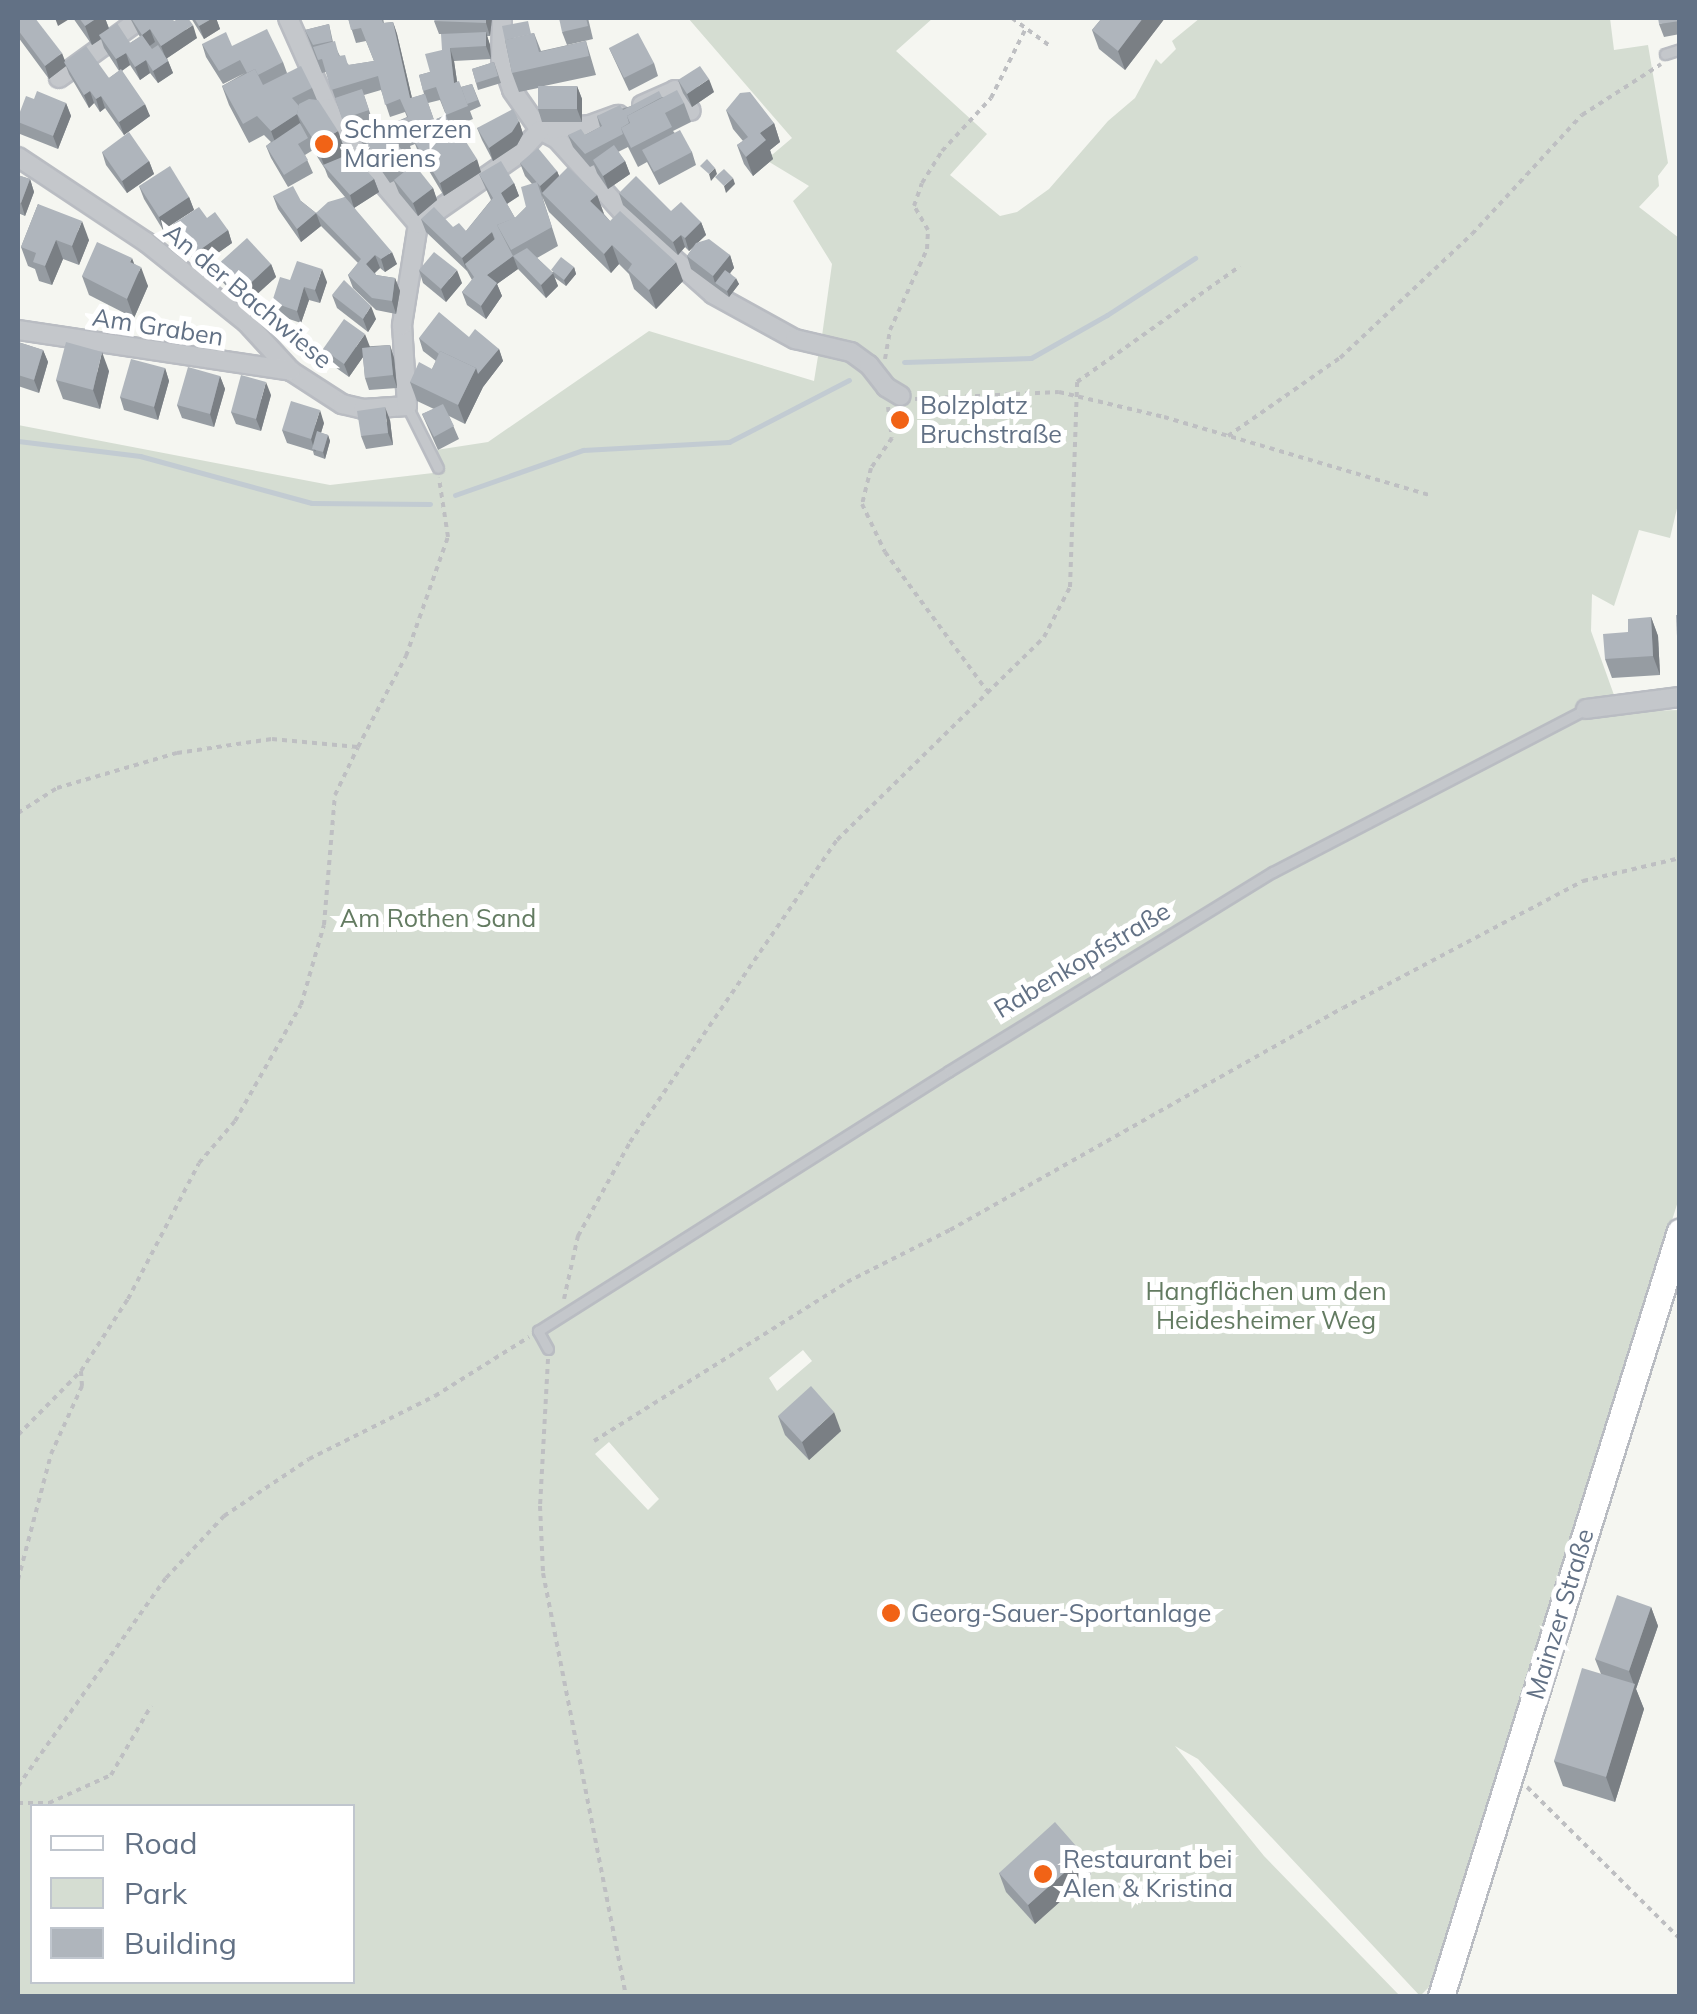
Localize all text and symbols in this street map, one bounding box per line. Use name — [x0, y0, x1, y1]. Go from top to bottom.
place label: Schmerzen Mariens — [344, 115, 472, 174]
marker: Schmerzen Mariens — [313, 133, 335, 155]
street label: An der Bachwiese — [158, 217, 338, 375]
street label: Am Graben — [90, 302, 226, 352]
place label: Bolzplatz Bruchstraße — [920, 391, 1062, 450]
marker: Bolzplatz Bruchstraße — [889, 409, 911, 431]
street label: Rabenkopfstraße — [989, 896, 1175, 1024]
park label: Am Rothen Sand — [340, 903, 536, 933]
park label: Hangflächen um den Heidesheimer Weg — [1145, 1277, 1387, 1336]
street label: Mainzer Straße — [1520, 1525, 1600, 1703]
place label: Georg-Sauer-Sportanlage — [911, 1598, 1211, 1628]
marker: Georg-Sauer-Sportanlage — [880, 1602, 902, 1624]
legend — [30, 1804, 355, 1984]
text: Road — [124, 1824, 198, 1862]
place label: Restaurant bei Alen & Kristina — [1063, 1845, 1233, 1904]
marker: Restaurant bei Alen & Kristina — [1032, 1863, 1054, 1885]
text: Park — [124, 1874, 187, 1912]
text: Building — [124, 1924, 237, 1962]

